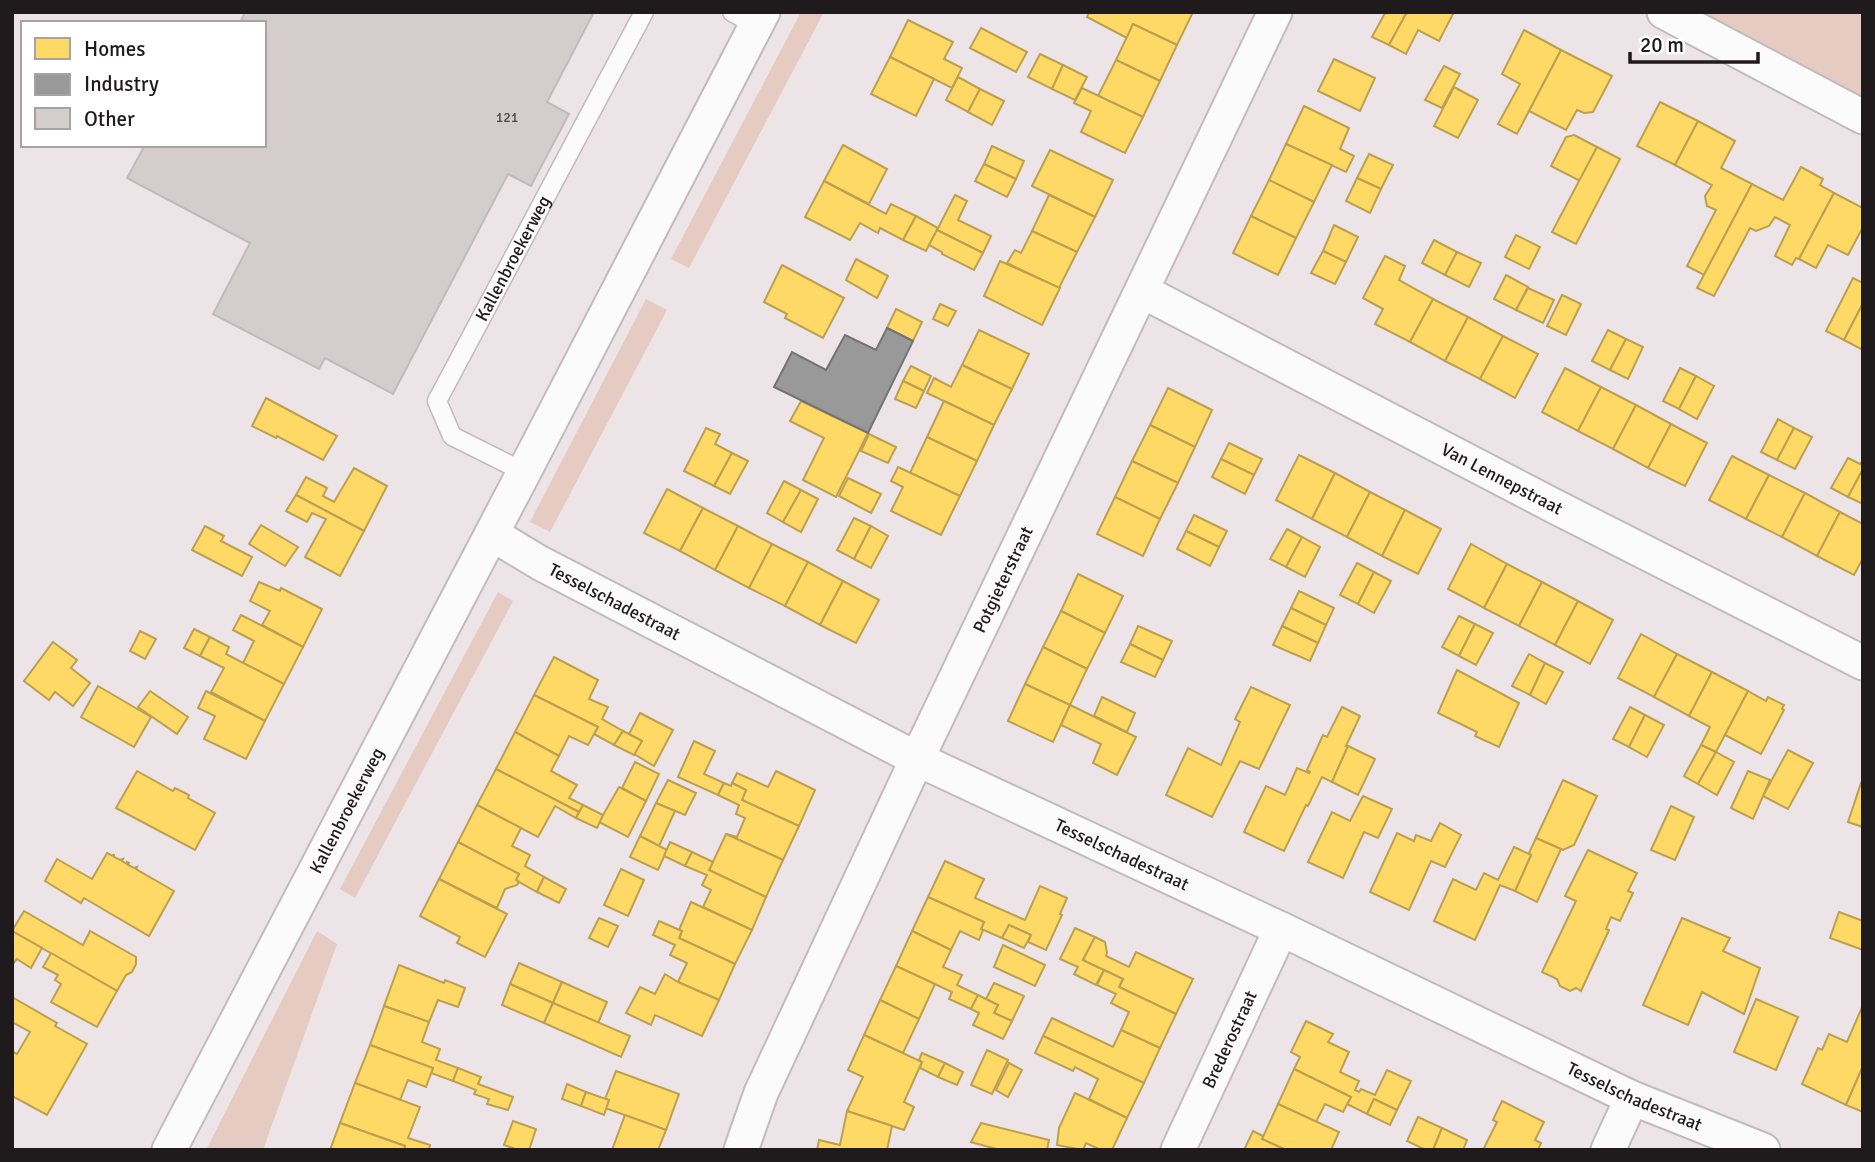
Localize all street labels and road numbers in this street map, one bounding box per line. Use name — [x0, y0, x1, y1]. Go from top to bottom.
street label: Kallenbroekerweg — [470, 192, 555, 325]
street label: Van Lennepstraat — [1438, 438, 1566, 520]
street label: Potgieterstraat — [968, 523, 1038, 636]
street label: Tesselschadestraat — [545, 558, 684, 645]
street label: Kallenbroekerweg — [305, 744, 389, 877]
street label: Tesselschadestraat — [1051, 814, 1192, 895]
street label: Brederostraat — [1197, 987, 1262, 1092]
street label: Tesselschadestraat — [1563, 1057, 1705, 1136]

